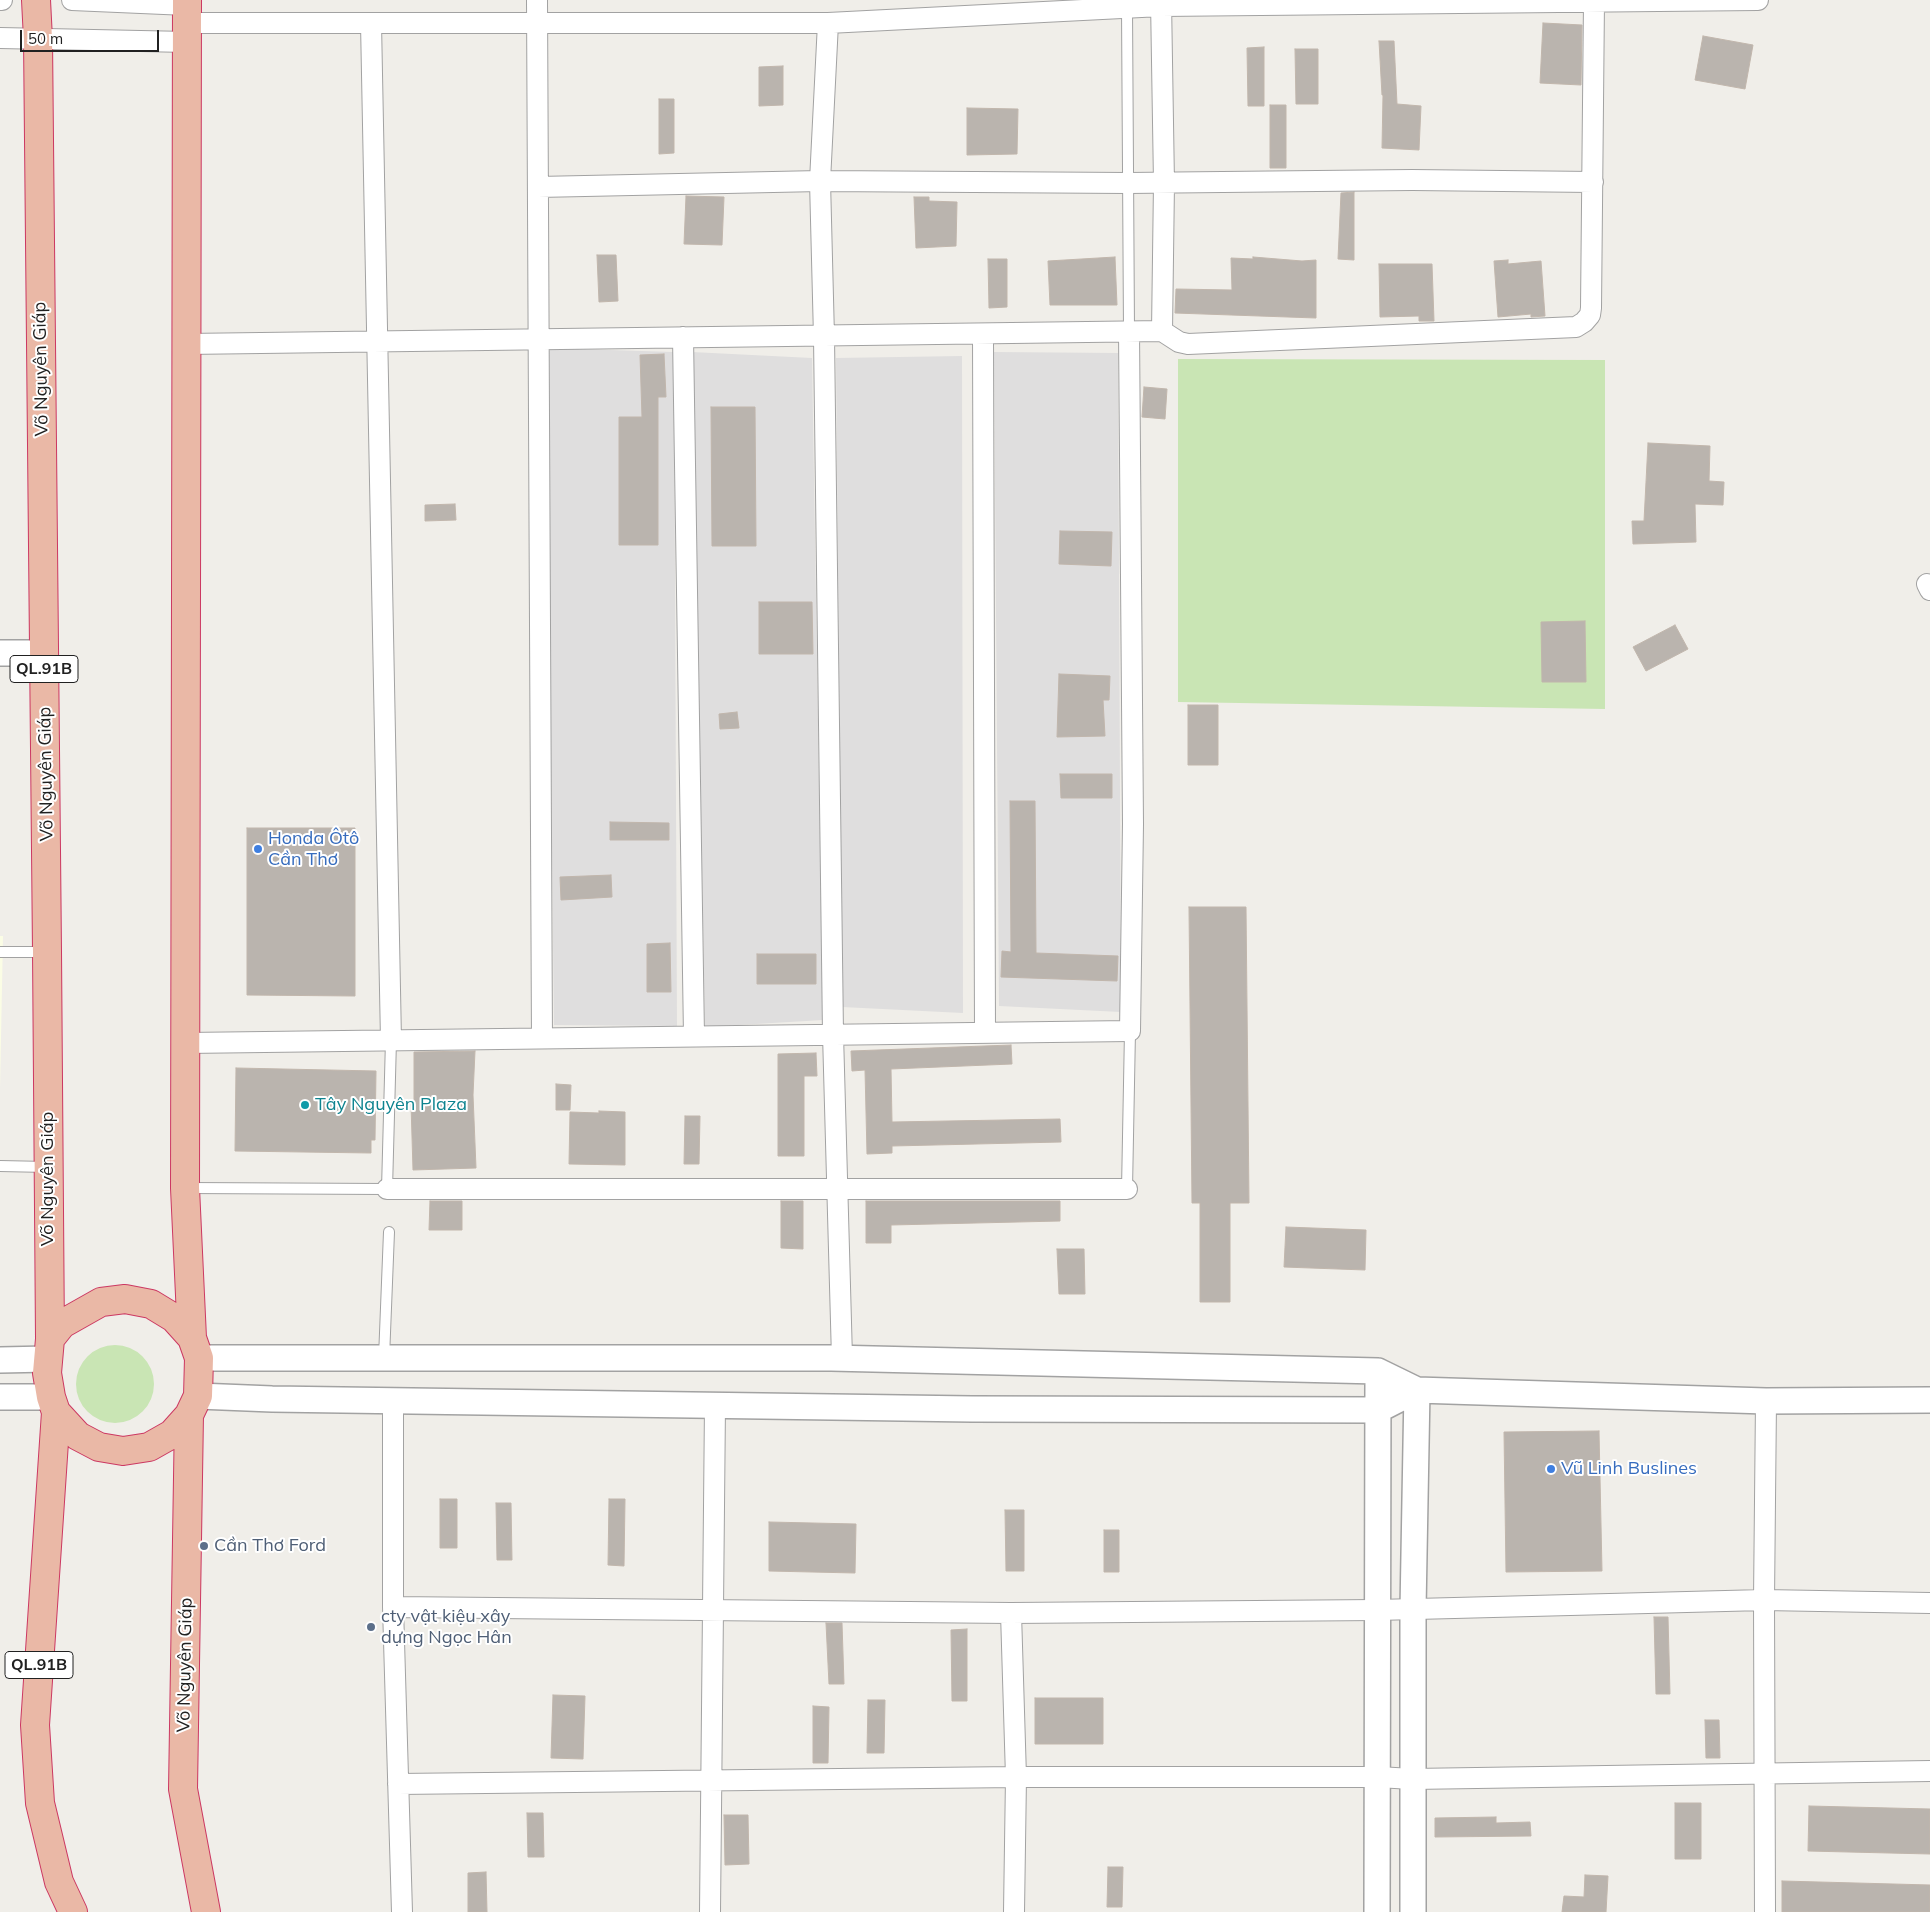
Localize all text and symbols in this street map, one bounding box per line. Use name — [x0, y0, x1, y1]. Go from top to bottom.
scale bar — [22, 20, 161, 52]
text: 50 m — [28, 29, 63, 48]
street label: Võ Nguyên Giáp — [29, 301, 53, 437]
road number: QL.91B — [10, 656, 78, 682]
street label: Võ Nguyên Giáp — [34, 706, 58, 842]
place label: Honda Ôtô Cần Thơ — [268, 828, 359, 871]
marker: Honda Ôtô Cần Thơ — [252, 843, 264, 855]
place label: Tây Nguyên Plaza — [315, 1094, 467, 1116]
marker: Tây Nguyên Plaza — [299, 1099, 311, 1111]
street label: Võ Nguyên Giáp — [37, 1112, 59, 1246]
place label: Vũ Linh Buslines — [1561, 1458, 1697, 1480]
marker: Vũ Linh Buslines — [1545, 1463, 1557, 1475]
place label: Cần Thơ Ford — [214, 1535, 326, 1557]
marker: Cần Thơ Ford — [198, 1540, 210, 1552]
street label: Võ Nguyên Giáp — [173, 1597, 197, 1733]
place label: cty vật kiệu xây dựng Ngọc Hân — [381, 1606, 512, 1648]
marker: cty vật kiệu xây dựng Ngọc Hân — [365, 1621, 377, 1633]
road number: QL.91B — [5, 1652, 73, 1678]

